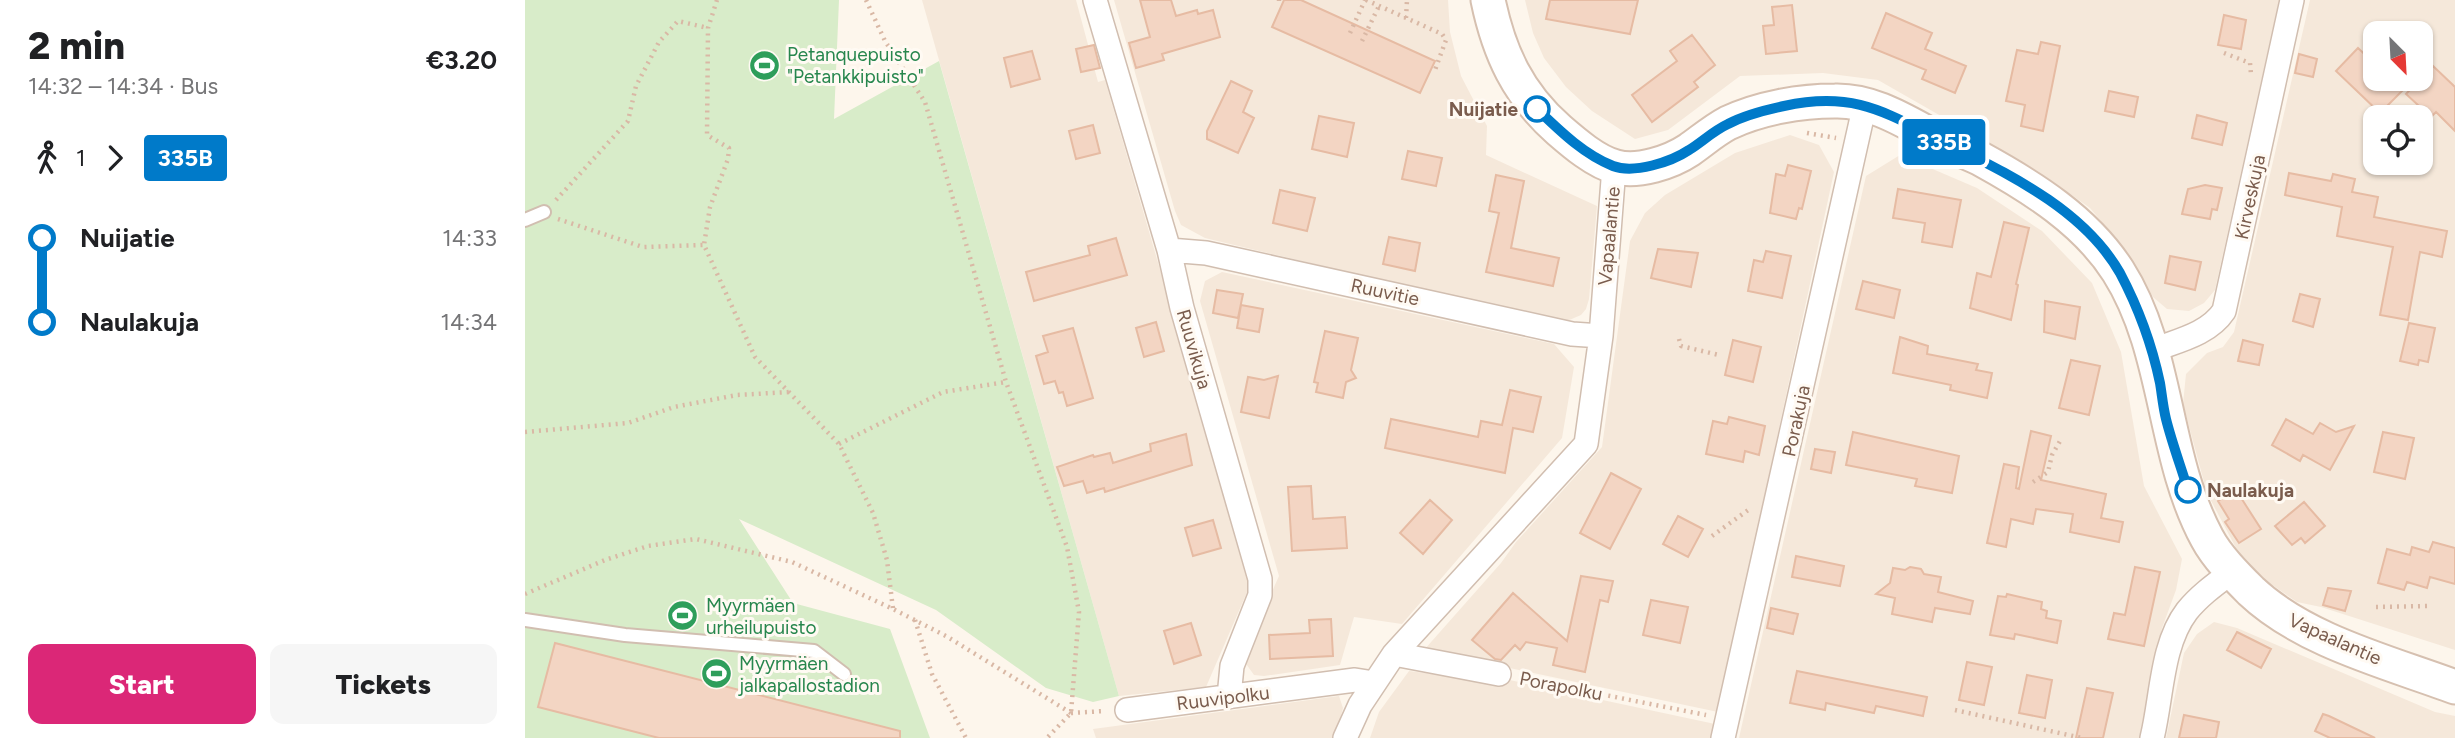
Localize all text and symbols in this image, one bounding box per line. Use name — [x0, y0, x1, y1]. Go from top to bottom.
north arrow — [2363, 21, 2433, 91]
map controls — [2363, 21, 2433, 175]
text: 2 min — [28, 23, 125, 69]
place label: Petanquepuisto "Petankkipuisto" — [787, 43, 924, 88]
text: €3.20 — [426, 44, 497, 76]
sports icon: Petanquepuisto "Petankkipuisto" — [747, 48, 781, 82]
text: 14:32 – 14:34 · Bus — [28, 72, 218, 100]
marker: Nuijatie — [1524, 96, 1550, 122]
place label: Nuijatie — [1449, 98, 1518, 121]
button: locate — [2363, 105, 2433, 175]
line badge: 335B — [1895, 119, 1993, 165]
text: 335B — [1916, 127, 1972, 156]
icon: walk — [28, 139, 66, 177]
icon: forward — [96, 139, 134, 177]
text: 335B — [158, 143, 213, 172]
text: 1 — [76, 144, 86, 172]
street label: Kirveskuja — [2230, 153, 2270, 241]
street label: Vapaalantie — [1593, 186, 1625, 286]
text: Nuijatie — [80, 222, 175, 254]
text: 14:33 — [442, 224, 497, 252]
street label: Ruuvitie — [1349, 274, 1421, 310]
text: Naulakuja — [80, 306, 199, 338]
street label: Ruuvikuja — [1172, 306, 1216, 392]
text: 14:34 — [441, 308, 497, 336]
street label: Porakuja — [1777, 383, 1815, 459]
marker: Naulakuja — [2175, 477, 2201, 503]
place label: Naulakuja — [2207, 479, 2294, 502]
place label: Myyrmäen urheilupuisto — [706, 594, 816, 639]
sports icon: Myyrmäen urheilupuisto — [666, 599, 700, 633]
street label: Vapaalantie — [2285, 608, 2385, 670]
button: Start — [28, 644, 256, 724]
button: Tickets — [270, 644, 497, 724]
place label: Myyrmäen jalkapallostadion — [738, 652, 880, 697]
sports icon: Myyrmäen jalkapallostadion — [699, 657, 733, 691]
street label: Porapolku — [1517, 667, 1605, 705]
street label: Ruuvipolku — [1175, 681, 1271, 715]

